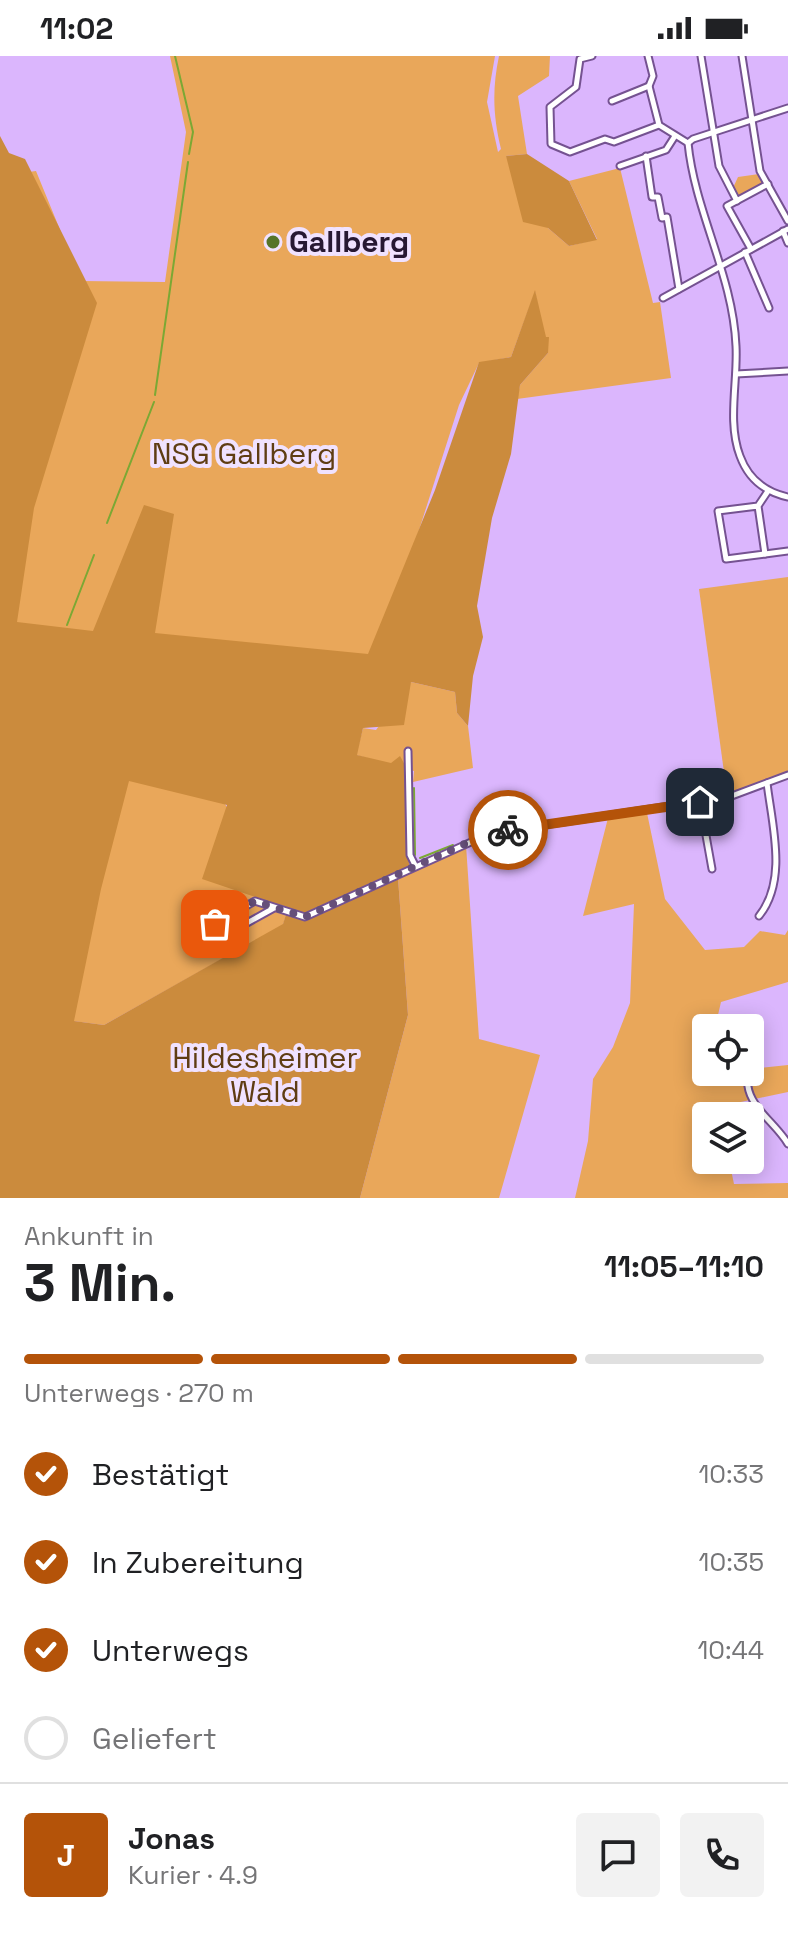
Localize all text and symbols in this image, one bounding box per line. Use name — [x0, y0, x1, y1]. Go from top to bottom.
text: 11:02 — [40, 9, 113, 48]
place label: Gallberg — [289, 222, 409, 261]
marker: Gallberg — [264, 233, 282, 251]
park label: NSG Gallberg — [152, 434, 336, 473]
pin — [666, 768, 734, 836]
icon: home — [678, 780, 722, 824]
courier — [468, 790, 548, 870]
icon: bike — [486, 808, 530, 852]
pin — [181, 890, 249, 958]
icon: bag — [193, 902, 237, 946]
map controls — [692, 1014, 764, 1174]
button: locate — [692, 1014, 764, 1086]
park label: Hildesheimer Wald — [172, 1038, 358, 1111]
button: layers — [692, 1102, 764, 1174]
text: Ankunft in — [24, 1219, 154, 1253]
text: 11:05–11:10 — [604, 1247, 764, 1286]
text: 3 Min. — [24, 1250, 176, 1316]
text: Unterwegs · 270 m — [24, 1376, 254, 1410]
icon: check — [24, 1452, 68, 1496]
text: Bestätigt — [92, 1455, 229, 1494]
text: 10:33 — [698, 1457, 764, 1491]
icon: check — [24, 1540, 68, 1584]
text: In Zubereitung — [92, 1543, 304, 1582]
text: 10:35 — [699, 1545, 764, 1579]
icon: check — [24, 1628, 68, 1672]
text: Unterwegs — [92, 1631, 249, 1670]
text: 10:44 — [697, 1633, 764, 1667]
text: Geliefert — [92, 1719, 217, 1758]
button: chat — [576, 1813, 660, 1897]
button: phone — [680, 1813, 764, 1897]
text: Jonas — [128, 1819, 215, 1858]
text: J — [57, 1836, 75, 1875]
text: Kurier · 4.9 — [128, 1858, 258, 1892]

